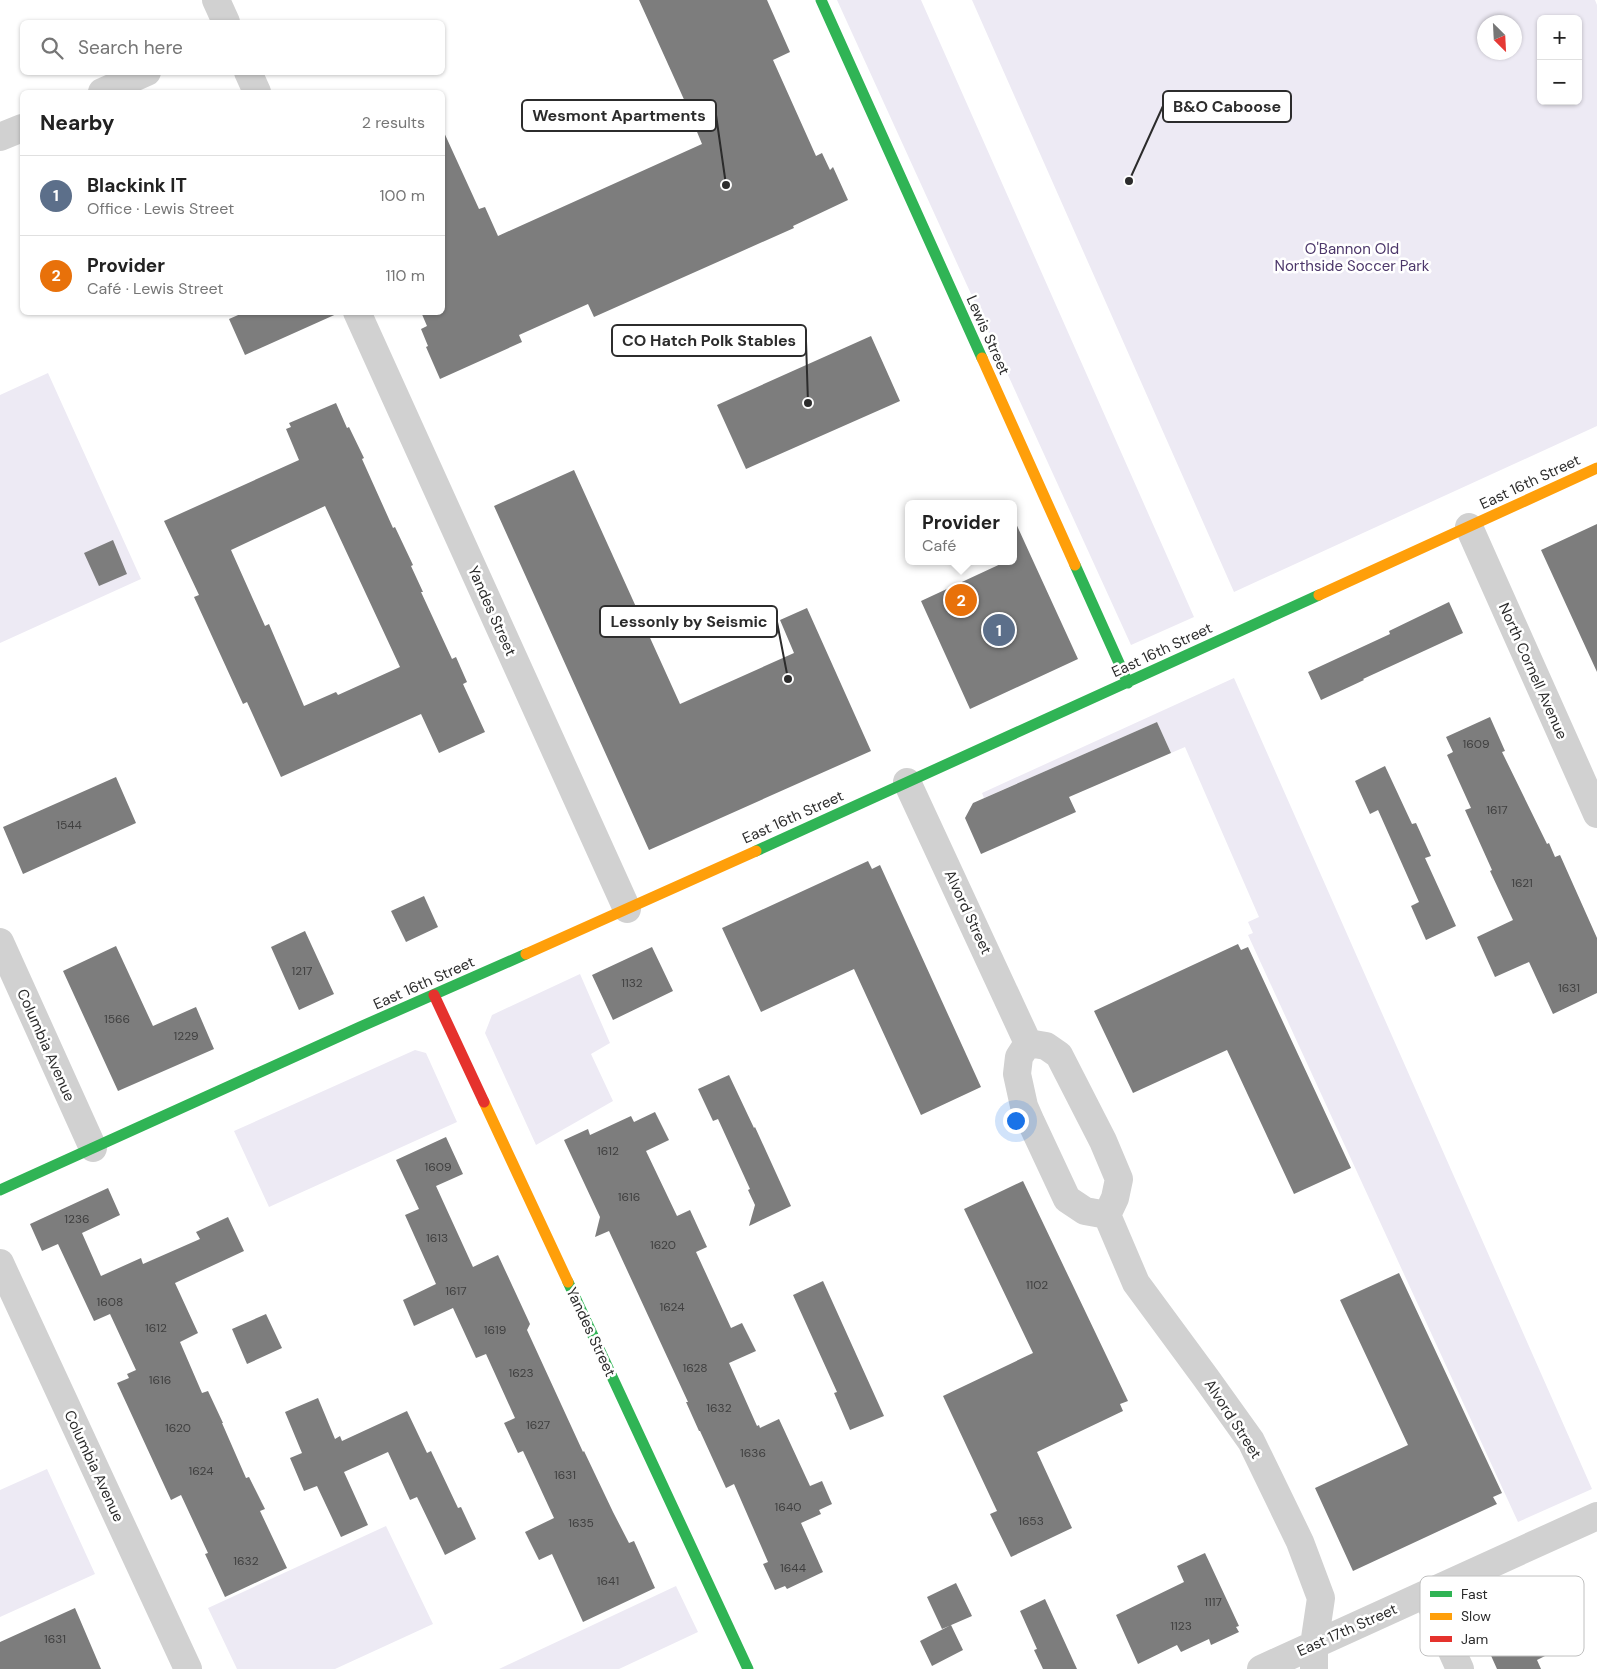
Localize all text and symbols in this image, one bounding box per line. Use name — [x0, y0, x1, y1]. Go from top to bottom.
north arrow — [1477, 15, 1522, 60]
map controls — [1537, 15, 1582, 105]
button: + — [1537, 15, 1582, 60]
search box — [20, 20, 445, 75]
icon: search — [38, 34, 66, 62]
text: Search here — [78, 35, 183, 60]
button: − — [1537, 60, 1582, 105]
callout: B&O Caboose — [1163, 91, 1291, 122]
text: B&O Caboose — [1173, 96, 1281, 117]
callout: Wesmont Apartments — [522, 100, 716, 131]
text: Wesmont Apartments — [532, 105, 706, 126]
text: Nearby — [40, 109, 114, 137]
text: 2 results — [362, 112, 425, 133]
text: Blackink IT — [87, 173, 187, 198]
text: 1 — [53, 185, 59, 206]
text: 100 m — [380, 185, 425, 206]
text: Office · Lewis Street — [87, 198, 234, 219]
park label: O'Bannon Old Northside Soccer Park — [1275, 239, 1430, 276]
text: Provider — [87, 253, 165, 278]
text: 2 — [51, 265, 61, 286]
text: 110 m — [386, 265, 425, 286]
text: Café · Lewis Street — [87, 278, 224, 299]
street label: Lewis Street — [962, 292, 1014, 378]
callout: CO Hatch Polk Stables — [612, 325, 806, 356]
text: CO Hatch Polk Stables — [622, 330, 796, 351]
street label: East 16th Street — [1476, 450, 1584, 514]
popup — [905, 500, 1017, 565]
text: Provider — [922, 510, 1000, 535]
text: Café — [922, 535, 956, 556]
street label: Yandes Street — [463, 563, 521, 659]
pin: 2 — [945, 581, 977, 619]
street label: North Cornell Avenue — [1494, 600, 1572, 742]
callout: Lessonly by Seismic — [600, 606, 777, 637]
text: Lessonly by Seismic — [610, 611, 768, 632]
pin: 1 — [983, 611, 1015, 649]
street label: East 16th Street — [1108, 618, 1216, 682]
house number: 1609 — [1462, 736, 1490, 752]
street label: East 16th Street — [739, 786, 847, 848]
house number: 1617 — [1486, 802, 1508, 818]
house number: 1544 — [56, 817, 82, 833]
street label: Alvord Street — [940, 867, 996, 958]
house number: 1621 — [1511, 875, 1533, 891]
street label: East 16th Street — [370, 952, 478, 1014]
house number: 1217 — [292, 963, 312, 979]
house number: 1132 — [621, 975, 643, 991]
house number: 1631 — [1558, 980, 1580, 996]
street label: Columbia Avenue — [12, 986, 80, 1104]
house number: 1566 — [104, 1011, 130, 1027]
house number: 1229 — [174, 1028, 198, 1044]
your location — [1003, 1108, 1029, 1134]
house number: 1612 — [597, 1143, 619, 1159]
house number: 1609 — [424, 1159, 452, 1175]
house number: 1616 — [618, 1189, 640, 1205]
house number: 1236 — [64, 1211, 90, 1227]
house number: 1613 — [426, 1230, 448, 1246]
house number: 1620 — [650, 1237, 676, 1253]
house number: 1102 — [1026, 1277, 1048, 1293]
house number: 1617 — [445, 1283, 467, 1299]
street label: Yandes Street — [562, 1284, 620, 1380]
house number: 1608 — [97, 1294, 123, 1310]
house number: 1624 — [660, 1299, 684, 1315]
house number: 1612 — [145, 1320, 167, 1336]
house number: 1619 — [484, 1322, 506, 1338]
house number: 1628 — [683, 1360, 707, 1376]
house number: 1623 — [509, 1365, 533, 1381]
house number: 1616 — [149, 1372, 171, 1388]
street label: Alvord Street — [1200, 1375, 1266, 1463]
house number: 1632 — [706, 1400, 732, 1416]
street label: Columbia Avenue — [59, 1407, 129, 1525]
house number: 1627 — [526, 1417, 550, 1433]
house number: 1620 — [165, 1420, 191, 1436]
house number: 1636 — [740, 1445, 766, 1461]
house number: 1624 — [189, 1463, 213, 1479]
house number: 1631 — [554, 1467, 576, 1483]
house number: 1640 — [775, 1499, 801, 1515]
house number: 1653 — [1018, 1513, 1044, 1529]
house number: 1635 — [568, 1515, 594, 1531]
house number: 1632 — [233, 1553, 259, 1569]
house number: 1644 — [780, 1560, 806, 1576]
house number: 1641 — [597, 1573, 619, 1589]
legend — [1420, 1576, 1584, 1656]
text: Fast — [1461, 1585, 1488, 1603]
house number: 1117 — [1204, 1594, 1222, 1610]
street label: East 17th Street — [1294, 1599, 1400, 1661]
text: Slow — [1461, 1607, 1491, 1625]
house number: 1123 — [1170, 1618, 1192, 1634]
text: Jam — [1461, 1630, 1488, 1648]
house number: 1631 — [44, 1631, 66, 1647]

